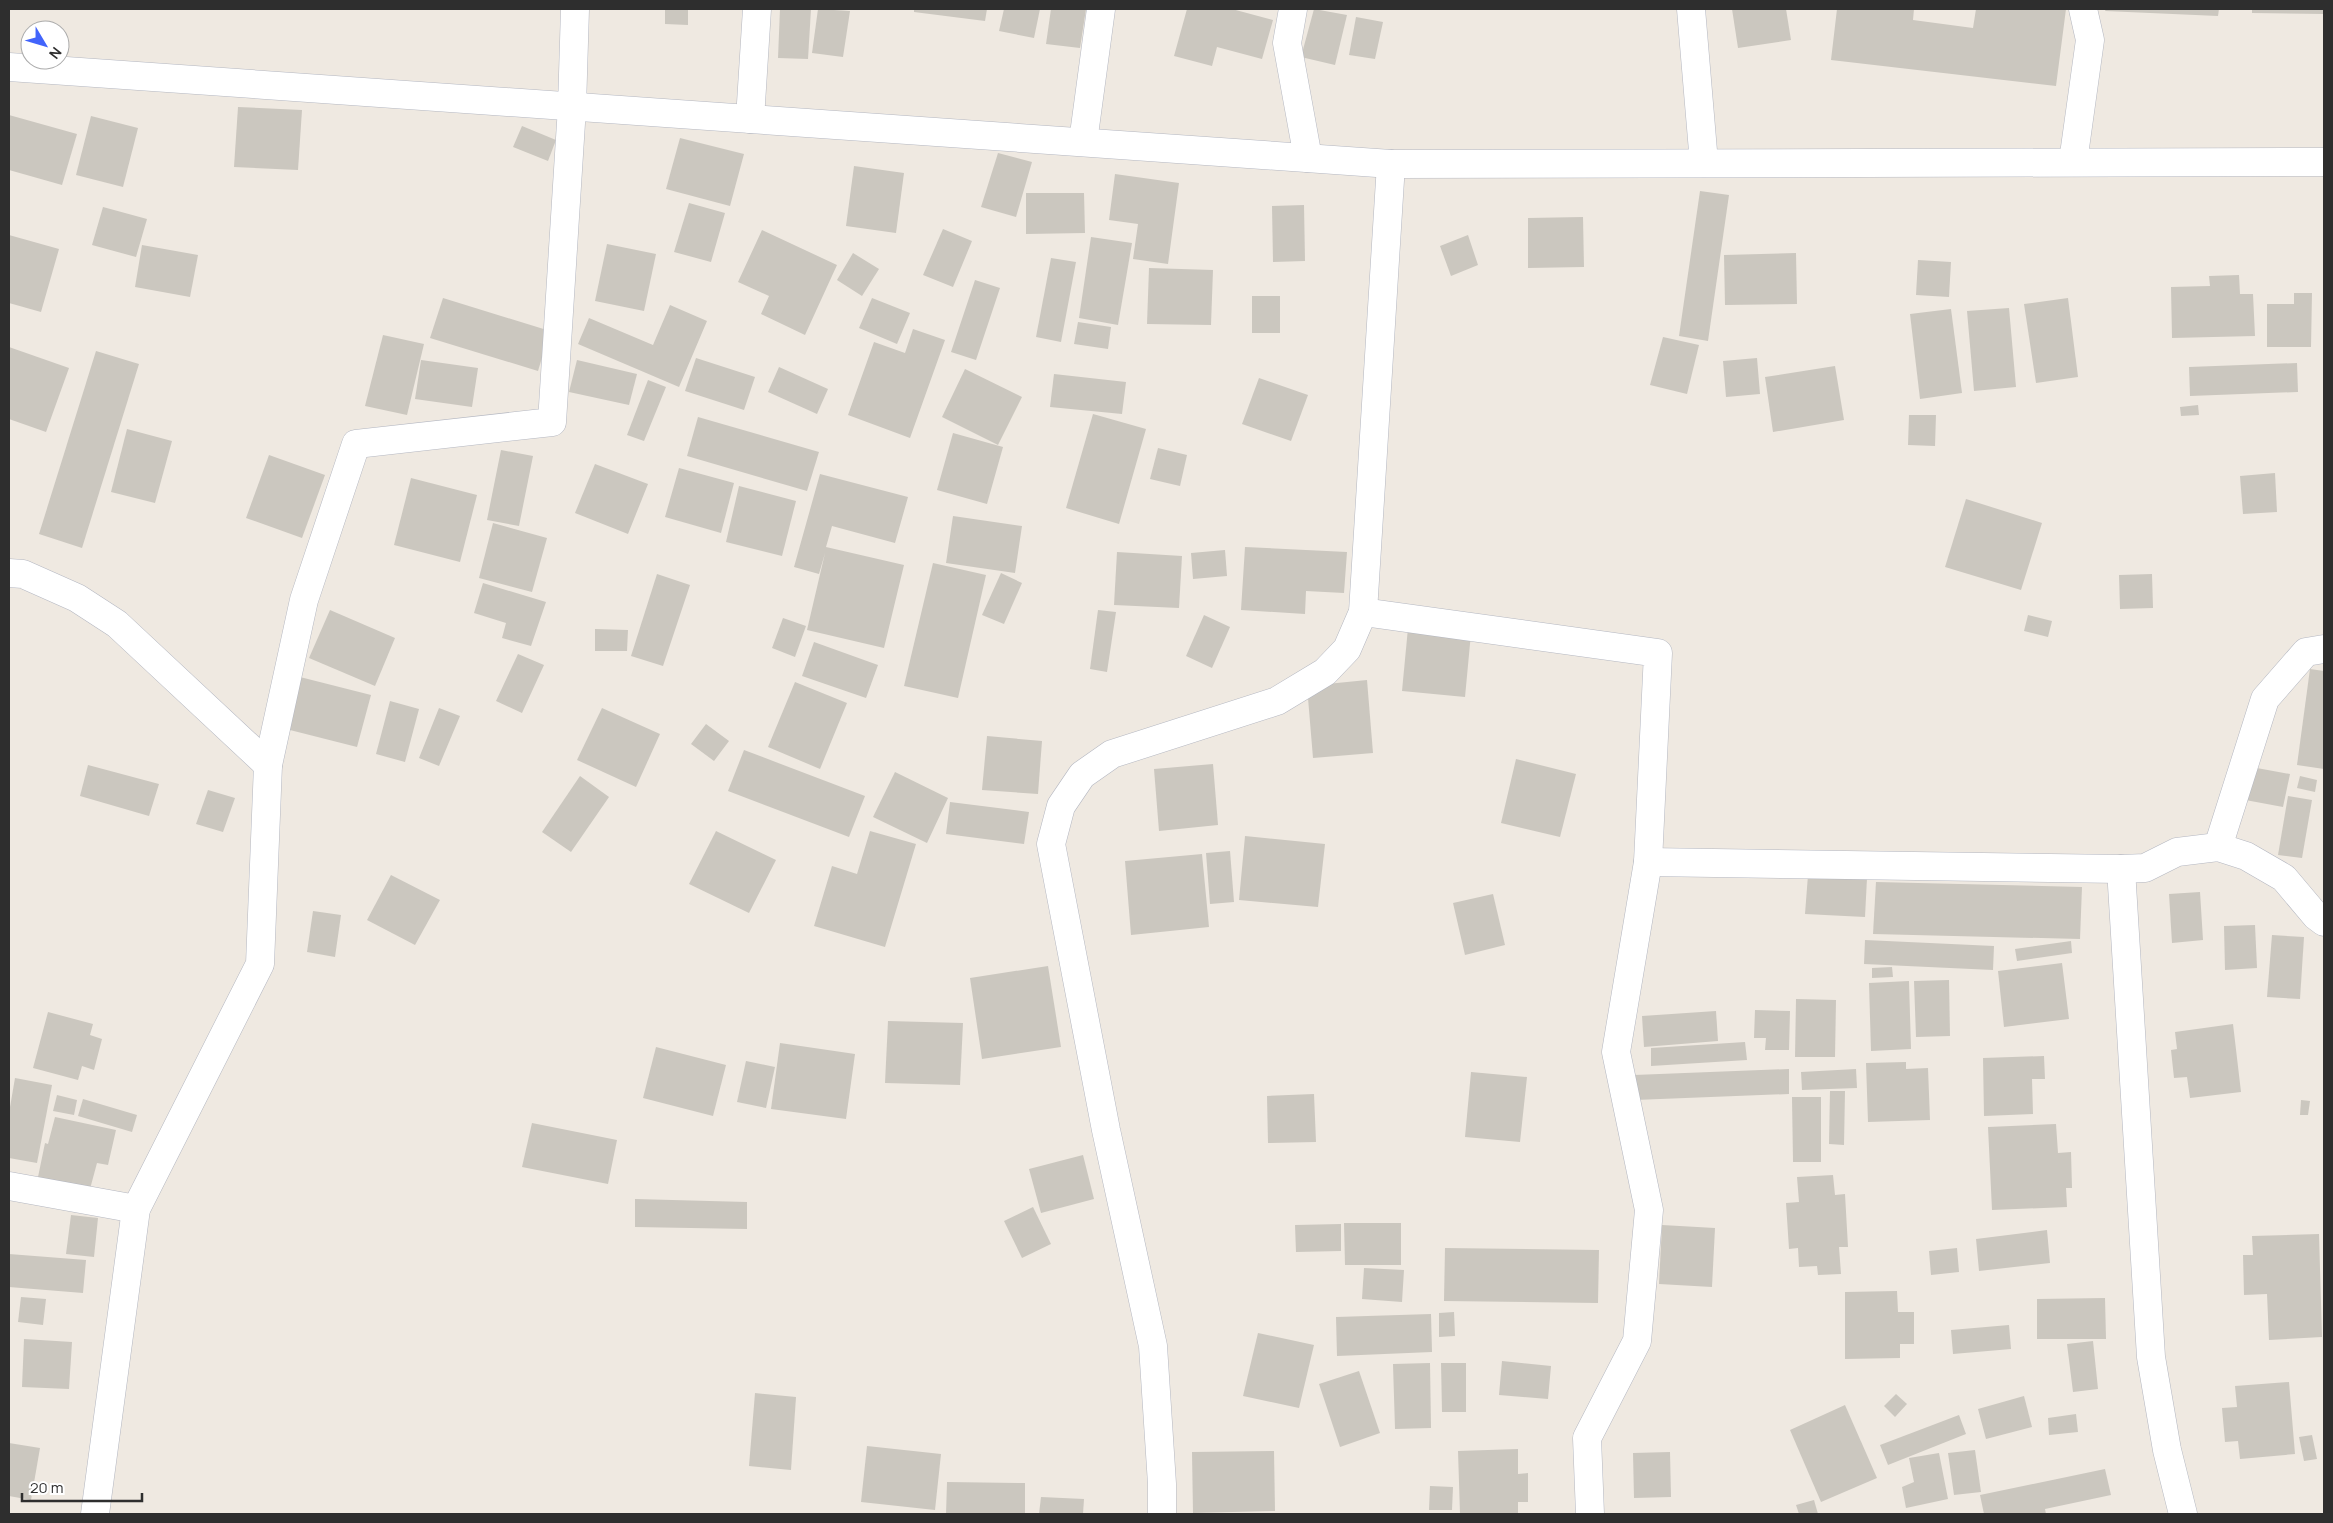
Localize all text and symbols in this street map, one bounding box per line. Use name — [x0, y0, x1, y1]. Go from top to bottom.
north arrow — [20, 20, 70, 70]
text: N — [45, 43, 66, 63]
scale bar — [22, 1470, 142, 1502]
text: 20 m — [30, 1477, 63, 1498]

